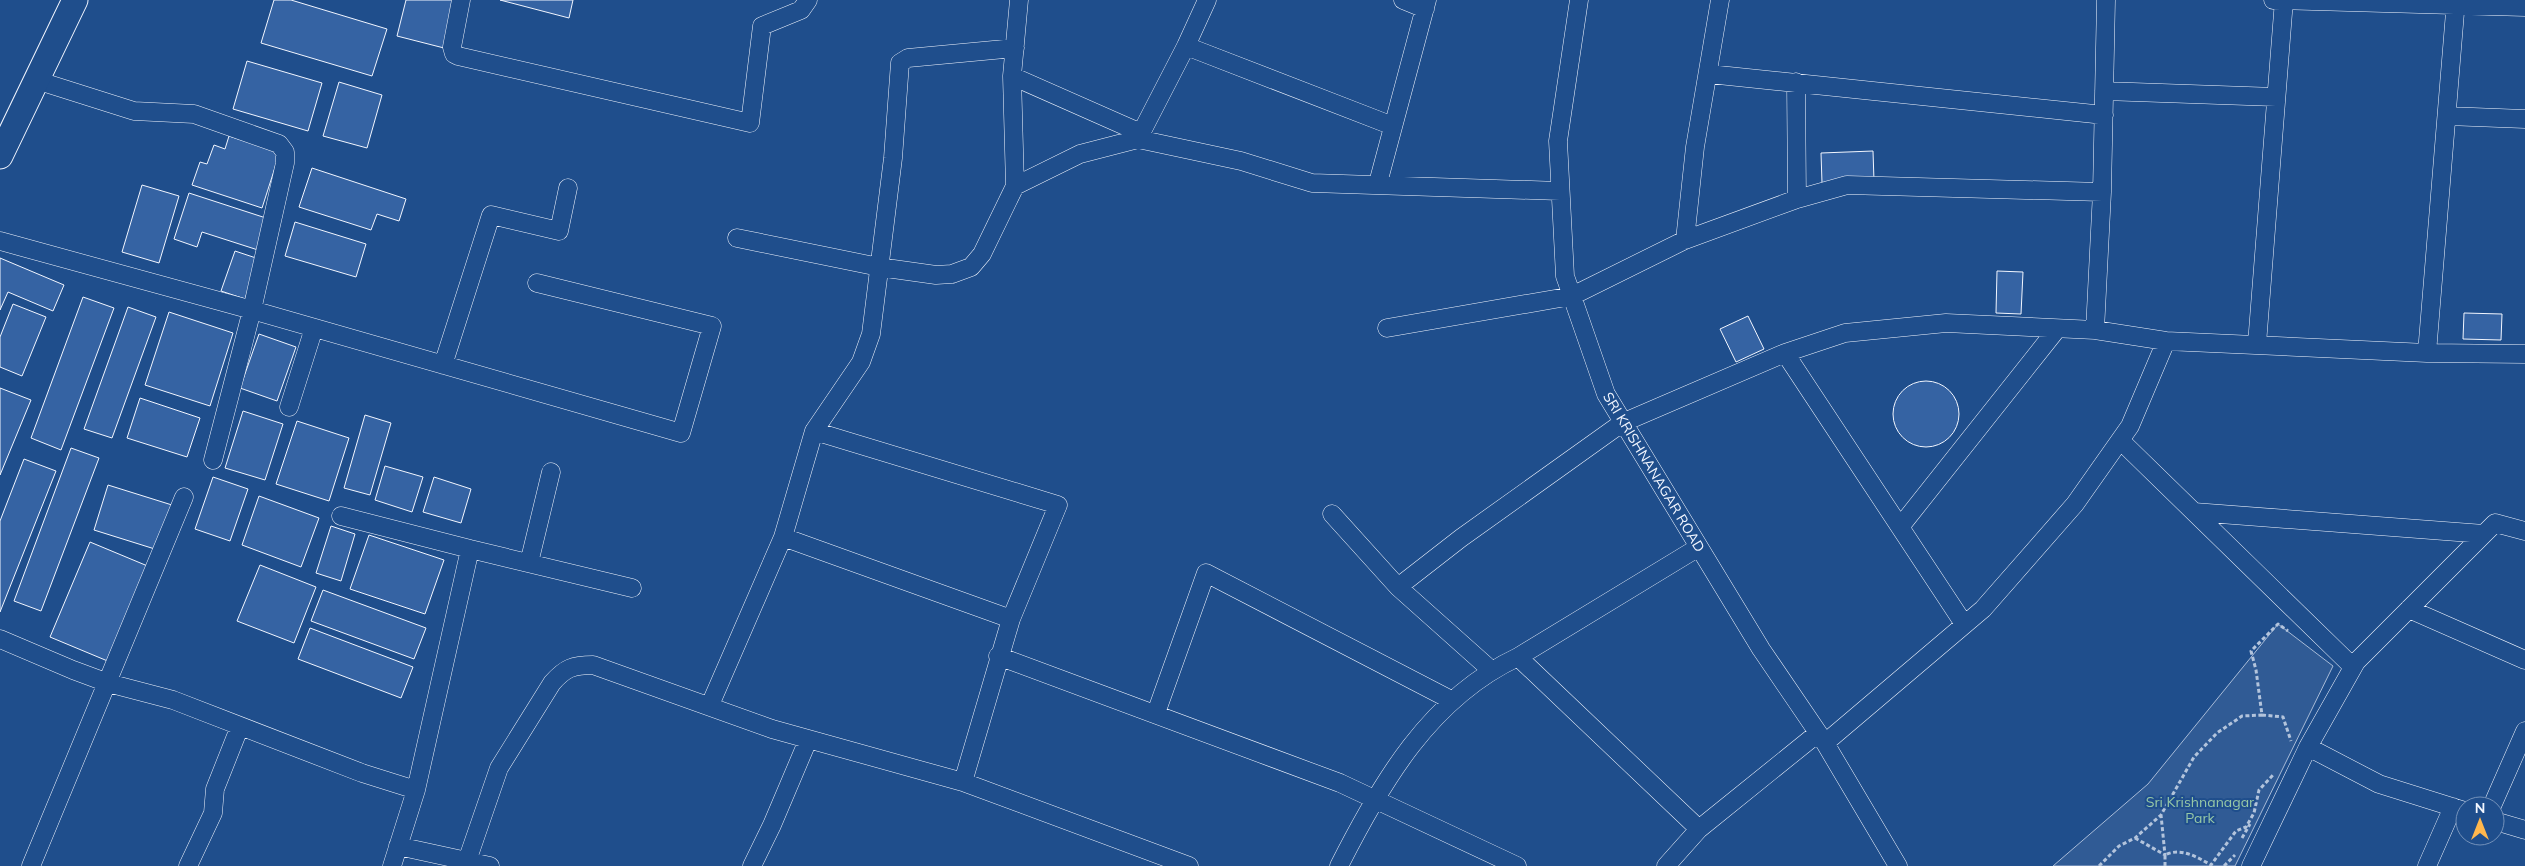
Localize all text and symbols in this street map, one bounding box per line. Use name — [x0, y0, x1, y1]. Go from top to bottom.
street label: SRI KRISHNANAGAR ROAD — [1599, 389, 1709, 555]
park label: Sri Krishnanagar Park — [2146, 793, 2255, 827]
north arrow — [2455, 796, 2505, 846]
text: N — [2475, 799, 2485, 817]

